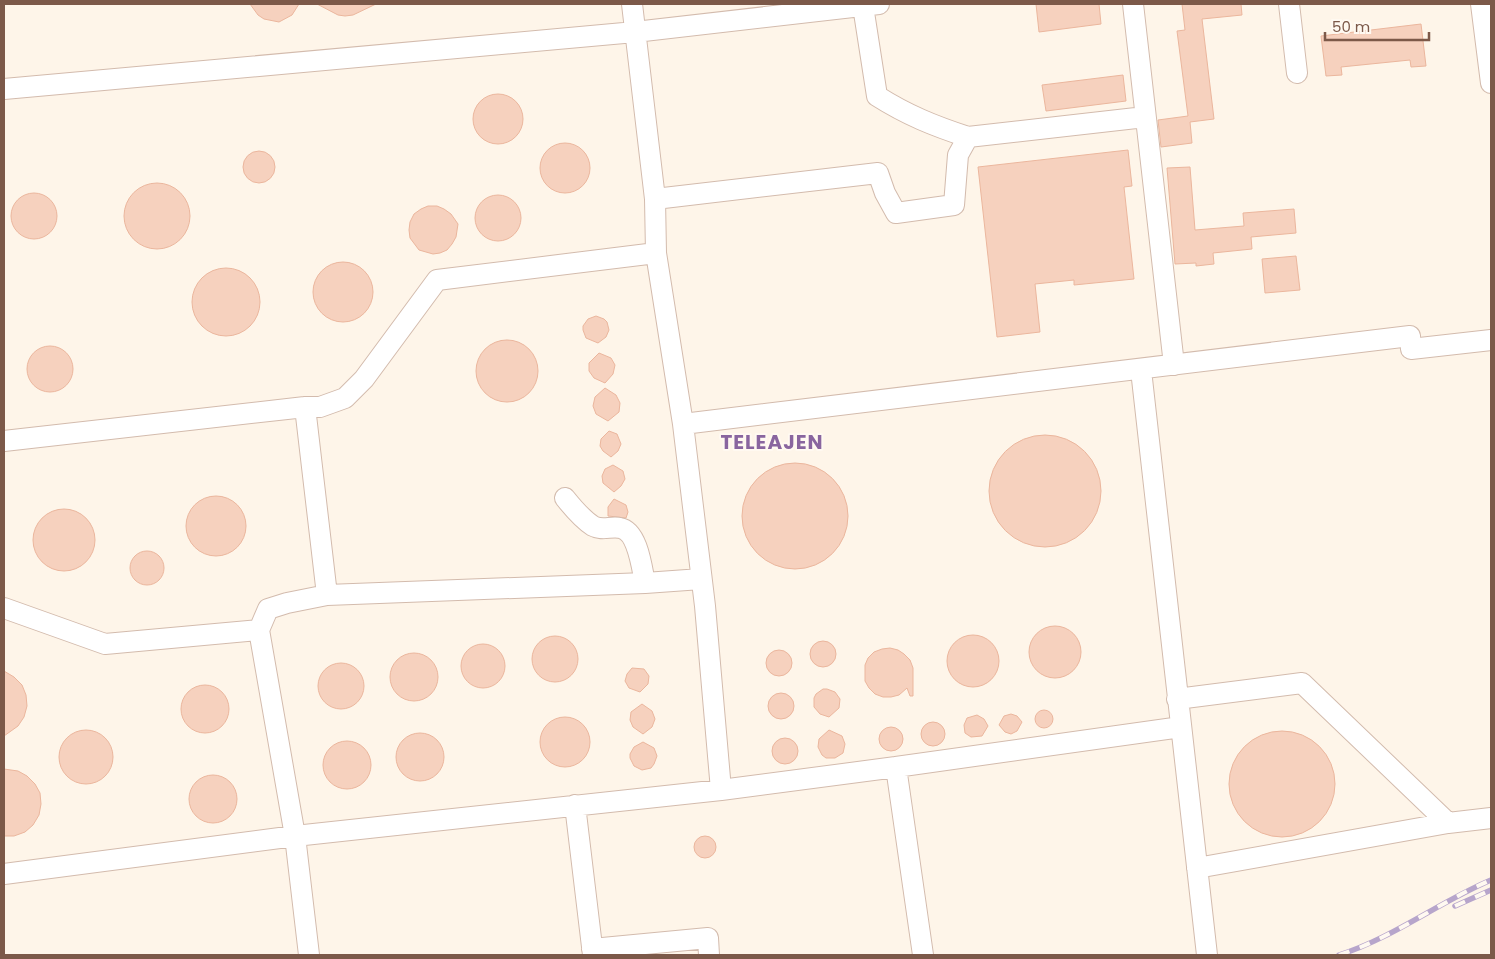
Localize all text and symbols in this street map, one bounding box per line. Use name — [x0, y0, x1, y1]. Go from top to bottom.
scale bar — [1325, 10, 1429, 42]
text: 50 m — [1332, 16, 1370, 37]
district label: TELEAJEN — [720, 428, 824, 456]

